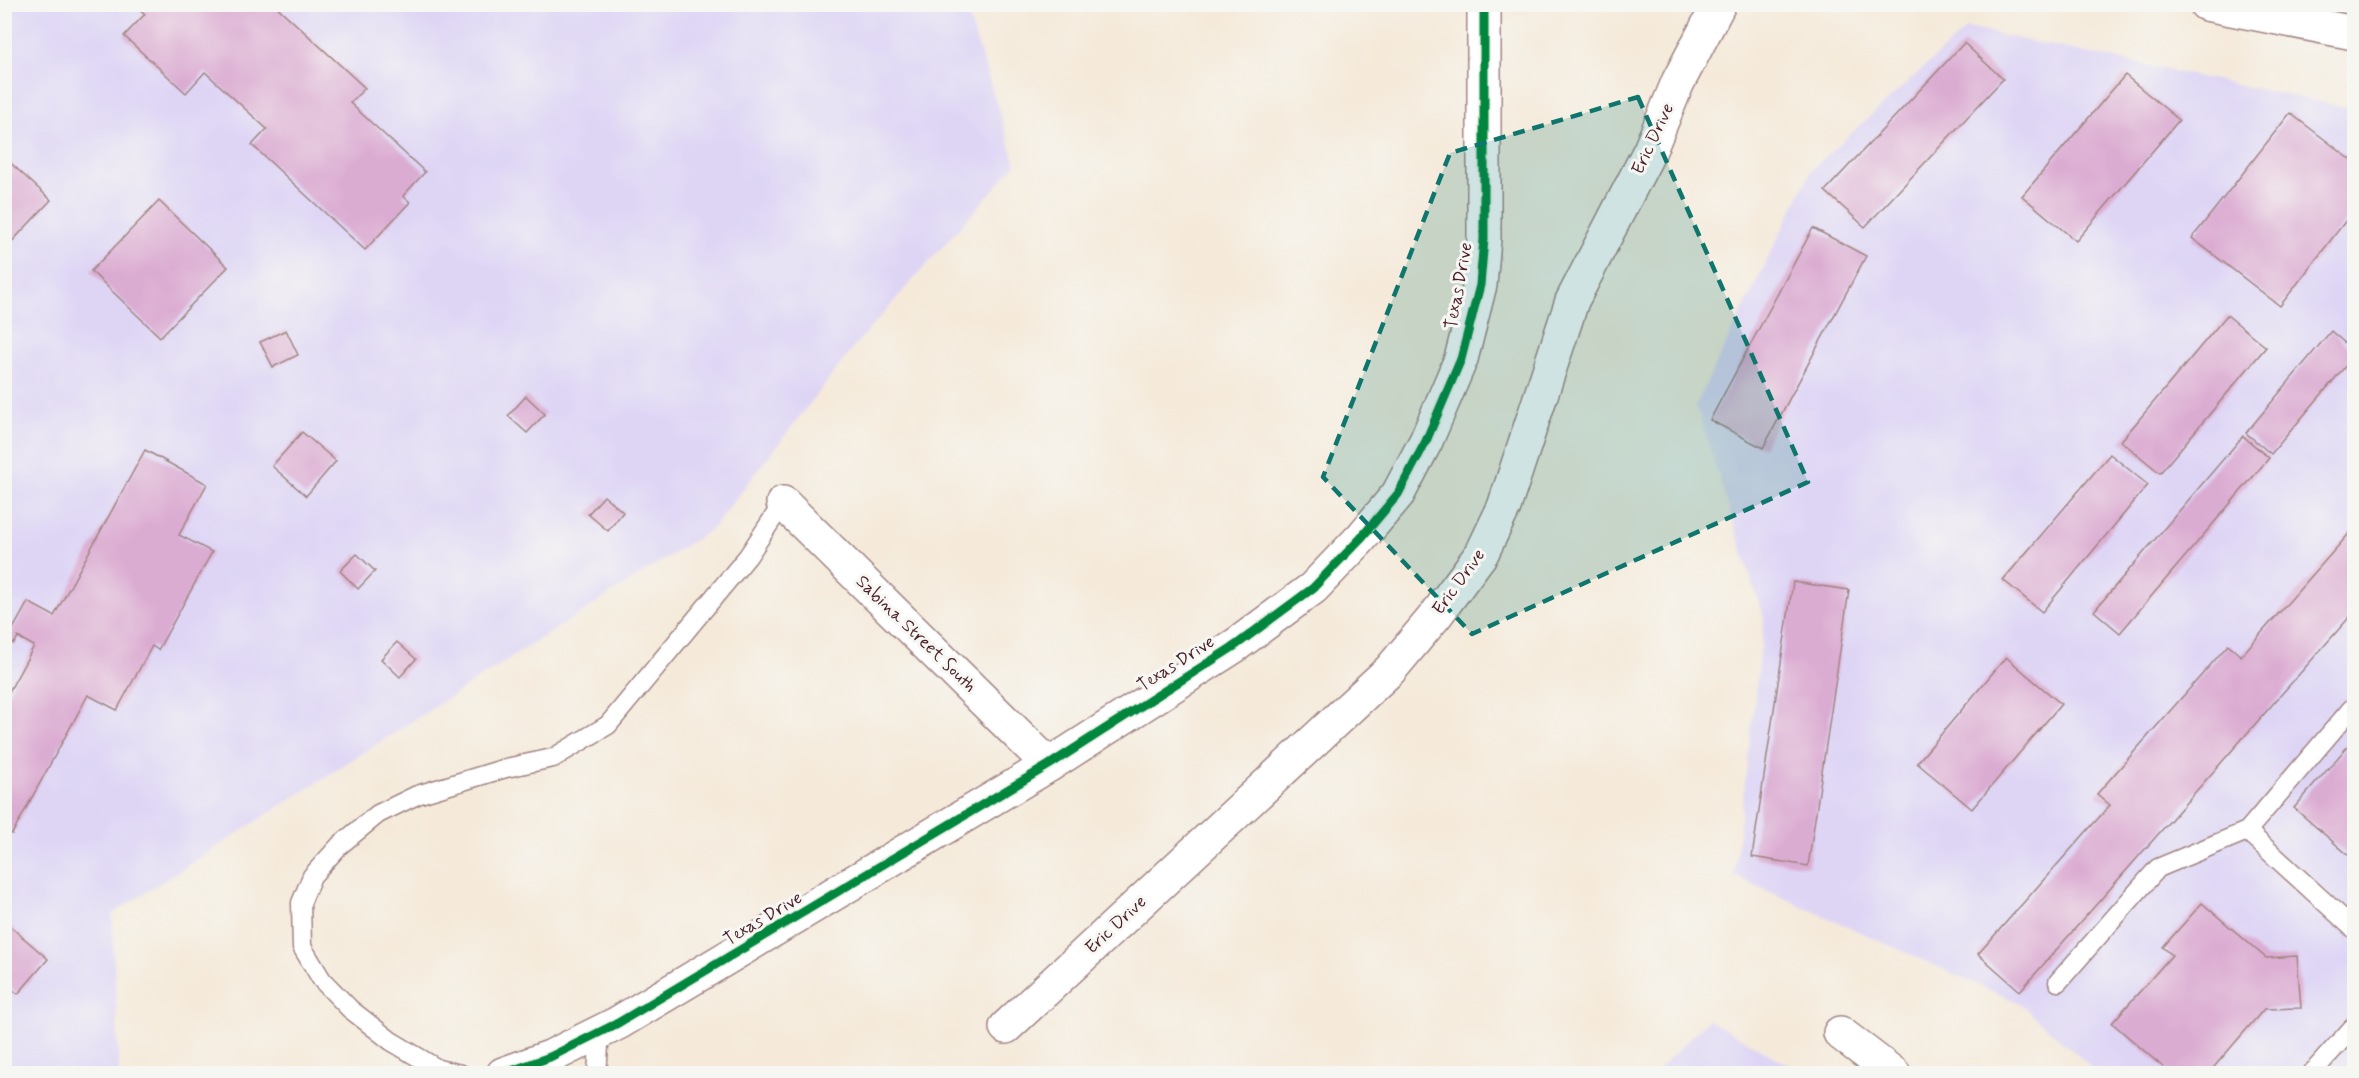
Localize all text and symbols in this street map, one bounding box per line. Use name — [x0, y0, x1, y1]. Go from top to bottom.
street label: Eric Drive — [1626, 99, 1680, 179]
street label: Texas Drive — [1440, 241, 1478, 331]
street label: Eric Drive — [1427, 544, 1491, 620]
street label: Sabina Street South — [850, 570, 982, 698]
street label: Texas Drive — [1133, 630, 1219, 698]
street label: Texas Drive — [719, 886, 807, 952]
street label: Eric Drive — [1080, 890, 1152, 960]

